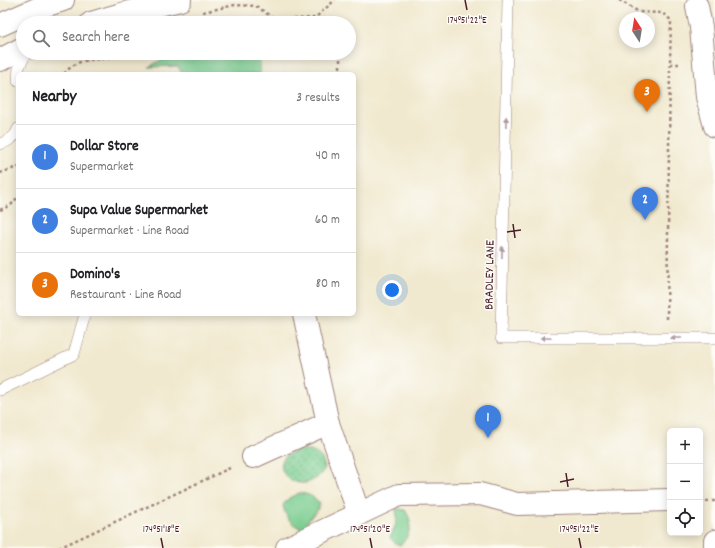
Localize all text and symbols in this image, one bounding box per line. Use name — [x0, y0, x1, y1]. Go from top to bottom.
north arrow — [619, 12, 655, 48]
text: 174°51'22"E — [447, 14, 487, 28]
search box — [16, 16, 356, 60]
icon: search — [30, 27, 52, 49]
text: Search here — [62, 27, 130, 49]
pin: 3 — [634, 79, 660, 112]
text: Nearby — [32, 86, 76, 110]
text: 3 results — [296, 89, 340, 108]
one-way arrow — [502, 116, 509, 128]
text: Dollar Store — [70, 136, 139, 158]
text: 1 — [44, 147, 46, 166]
text: 40 m — [316, 147, 340, 166]
text: Supermarket — [70, 158, 134, 177]
pin: 2 — [632, 187, 658, 220]
text: Supa Value Supermarket — [70, 200, 208, 222]
text: 2 — [42, 211, 48, 230]
text: 60 m — [315, 211, 340, 230]
text: Supermarket · Line Road — [70, 222, 189, 241]
street label: BRADLEY LANE — [480, 240, 501, 310]
one-way arrow — [499, 246, 506, 258]
text: Domino's — [70, 264, 120, 286]
text: 3 — [42, 275, 48, 294]
text: 80 m — [316, 275, 340, 294]
your location — [382, 280, 402, 300]
text: Restaurant · Line Road — [70, 286, 181, 305]
one-way arrow — [539, 335, 552, 341]
one-way arrow — [669, 335, 682, 341]
pin: 1 — [475, 405, 501, 438]
map controls — [667, 428, 703, 536]
button: + — [667, 428, 703, 464]
button: − — [667, 464, 703, 500]
button: locate — [667, 500, 703, 536]
text: 174°51'18"E — [143, 523, 180, 537]
text: 174°51'20"E — [350, 523, 391, 537]
text: 174°51'22"E — [559, 523, 599, 537]

